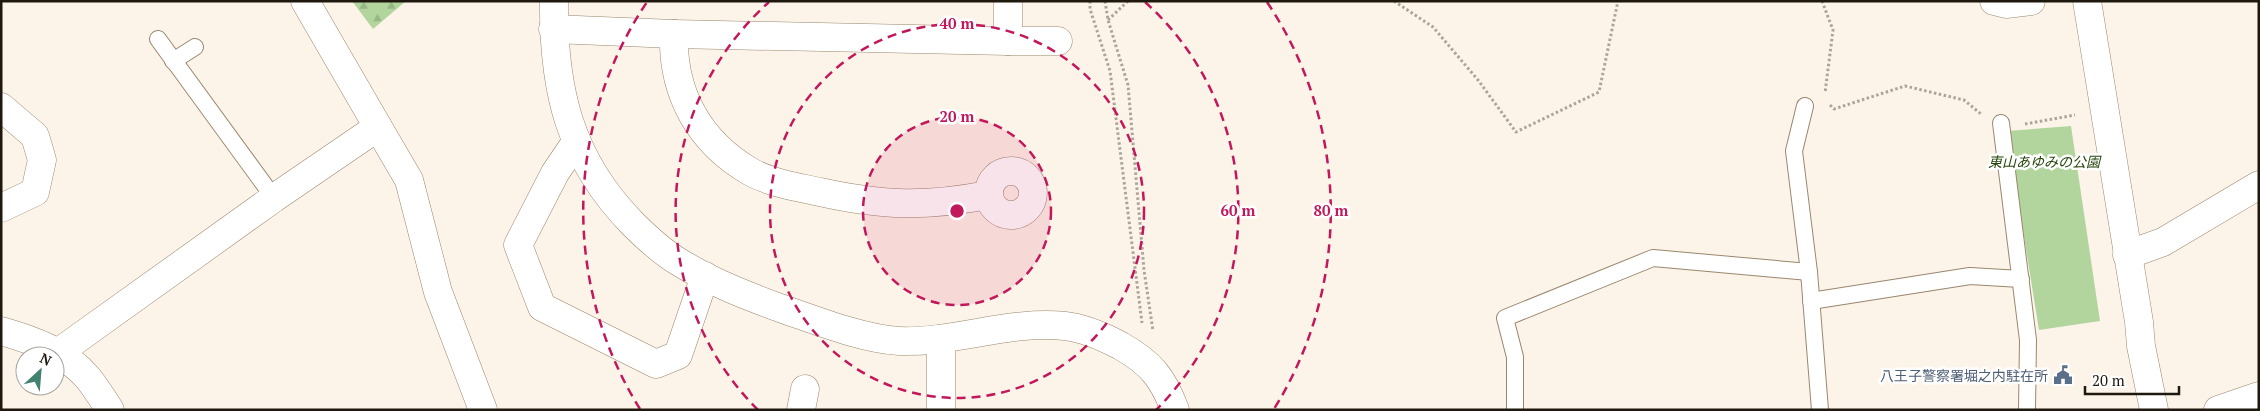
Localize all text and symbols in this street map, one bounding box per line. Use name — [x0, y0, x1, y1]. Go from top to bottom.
text: 40 m — [940, 13, 975, 33]
text: 20 m — [940, 106, 975, 126]
park label: 東山あゆみの公園 — [1988, 152, 2102, 171]
text: 60 m — [1221, 200, 1256, 220]
text: 80 m — [1314, 200, 1349, 220]
centre of rings — [948, 202, 966, 220]
north arrow — [15, 346, 65, 396]
text: N — [37, 348, 55, 370]
public building icon: 八王子警察署堀之内駐在所 — [2052, 364, 2074, 386]
scale bar — [2085, 364, 2179, 396]
place label: 八王子警察署堀之内駐在所 — [1880, 366, 2048, 385]
text: 20 m — [2092, 370, 2125, 390]

